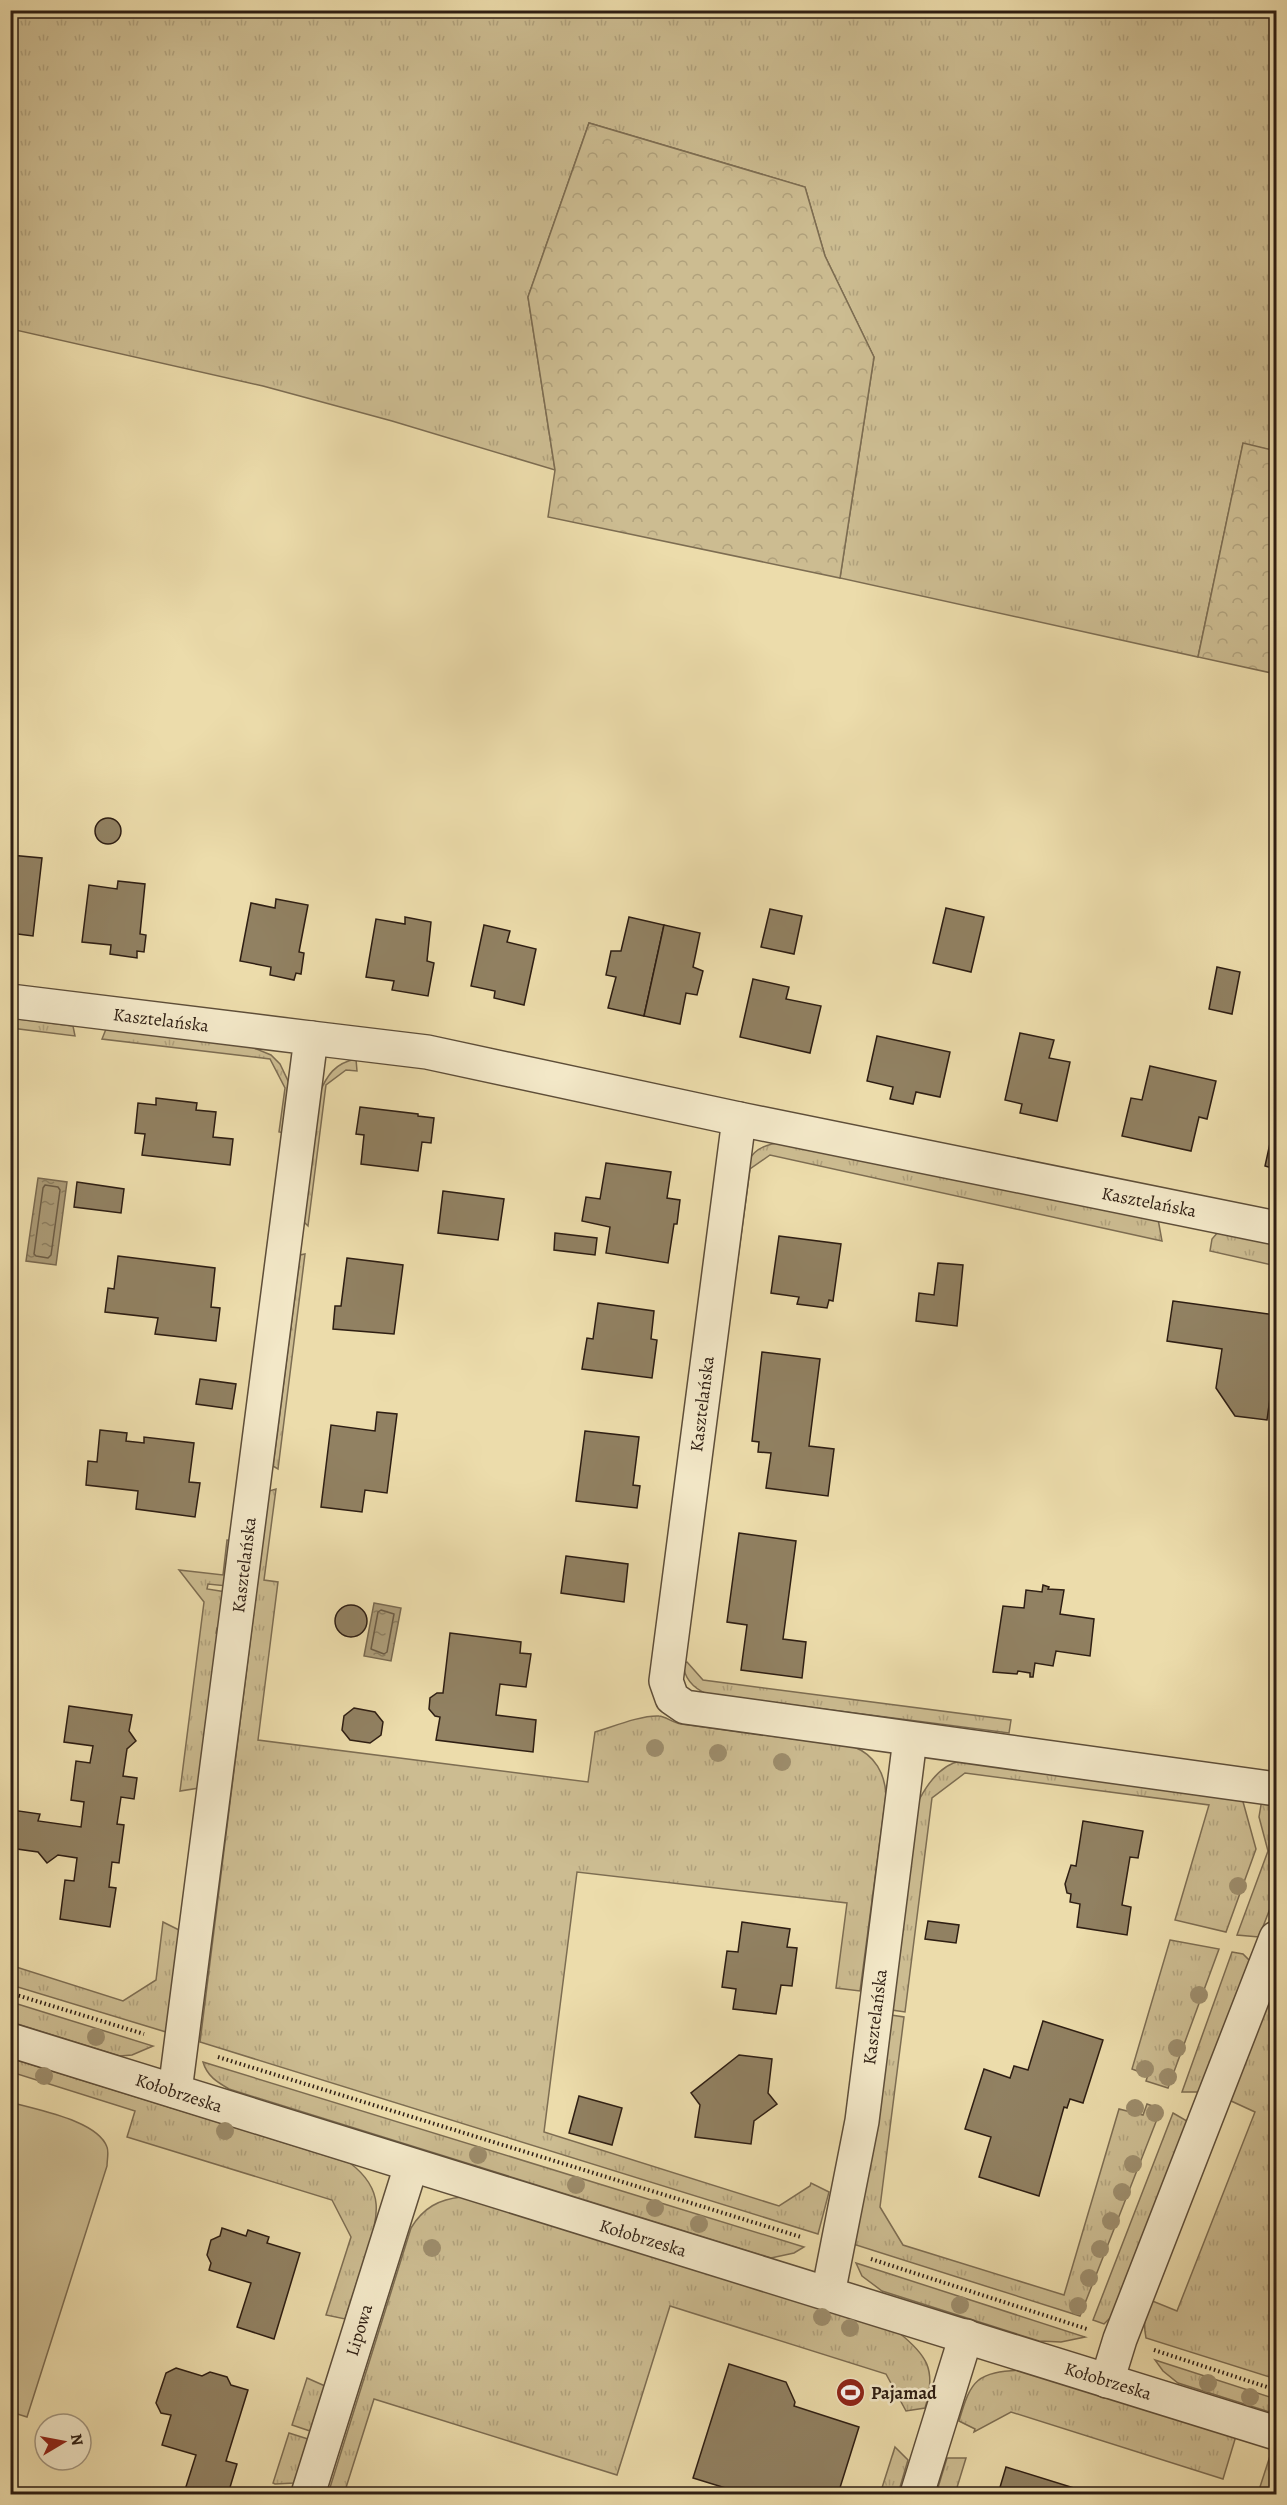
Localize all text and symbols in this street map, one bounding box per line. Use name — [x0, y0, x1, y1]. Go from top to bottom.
street label: Kasztelańska — [112, 1002, 211, 1038]
street label: Kasztelańska — [1100, 1181, 1199, 1223]
street label: Kasztelańska — [684, 1354, 720, 1453]
street label: Kasztelańska — [226, 1515, 262, 1614]
street label: Kasztelańska — [857, 1967, 893, 2066]
street label: Kołobrzeska — [132, 2068, 226, 2119]
street label: Kołobrzeska — [596, 2213, 690, 2263]
street label: Lipowa — [340, 2300, 378, 2359]
street label: Kołobrzeska — [1061, 2356, 1155, 2406]
sports icon: Pajamad — [834, 2377, 866, 2409]
place label: Pajamad — [871, 2381, 937, 2405]
north arrow — [33, 2412, 93, 2472]
text: N — [65, 2432, 89, 2448]

